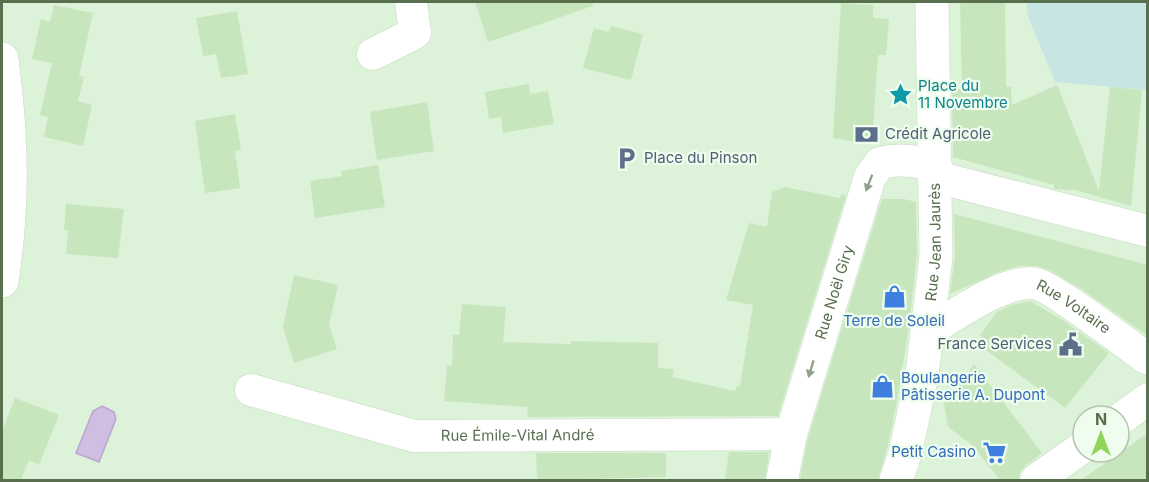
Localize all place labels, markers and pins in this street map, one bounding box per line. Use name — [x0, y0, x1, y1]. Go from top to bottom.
place label: Place du 11 Novembre — [918, 76, 1008, 112]
place icon: Place du 11 Novembre — [887, 82, 913, 108]
bank icon: Crédit Agricole — [854, 121, 880, 147]
place label: Crédit Agricole — [885, 124, 991, 143]
parking icon: Place du Pinson — [613, 145, 639, 171]
place label: Place du Pinson — [644, 148, 757, 167]
shop icon: Terre de Soleil — [881, 284, 907, 310]
place label: Terre de Soleil — [843, 311, 945, 330]
public building icon: France Services — [1057, 331, 1083, 357]
place label: France Services — [938, 334, 1052, 353]
place label: Boulangerie Pâtisserie A. Dupont — [901, 368, 1045, 404]
shop icon: Boulangerie Pâtisserie A. Dupont — [870, 374, 896, 400]
supermarket icon: Petit Casino — [981, 439, 1007, 465]
place label: Petit Casino — [891, 442, 976, 461]

